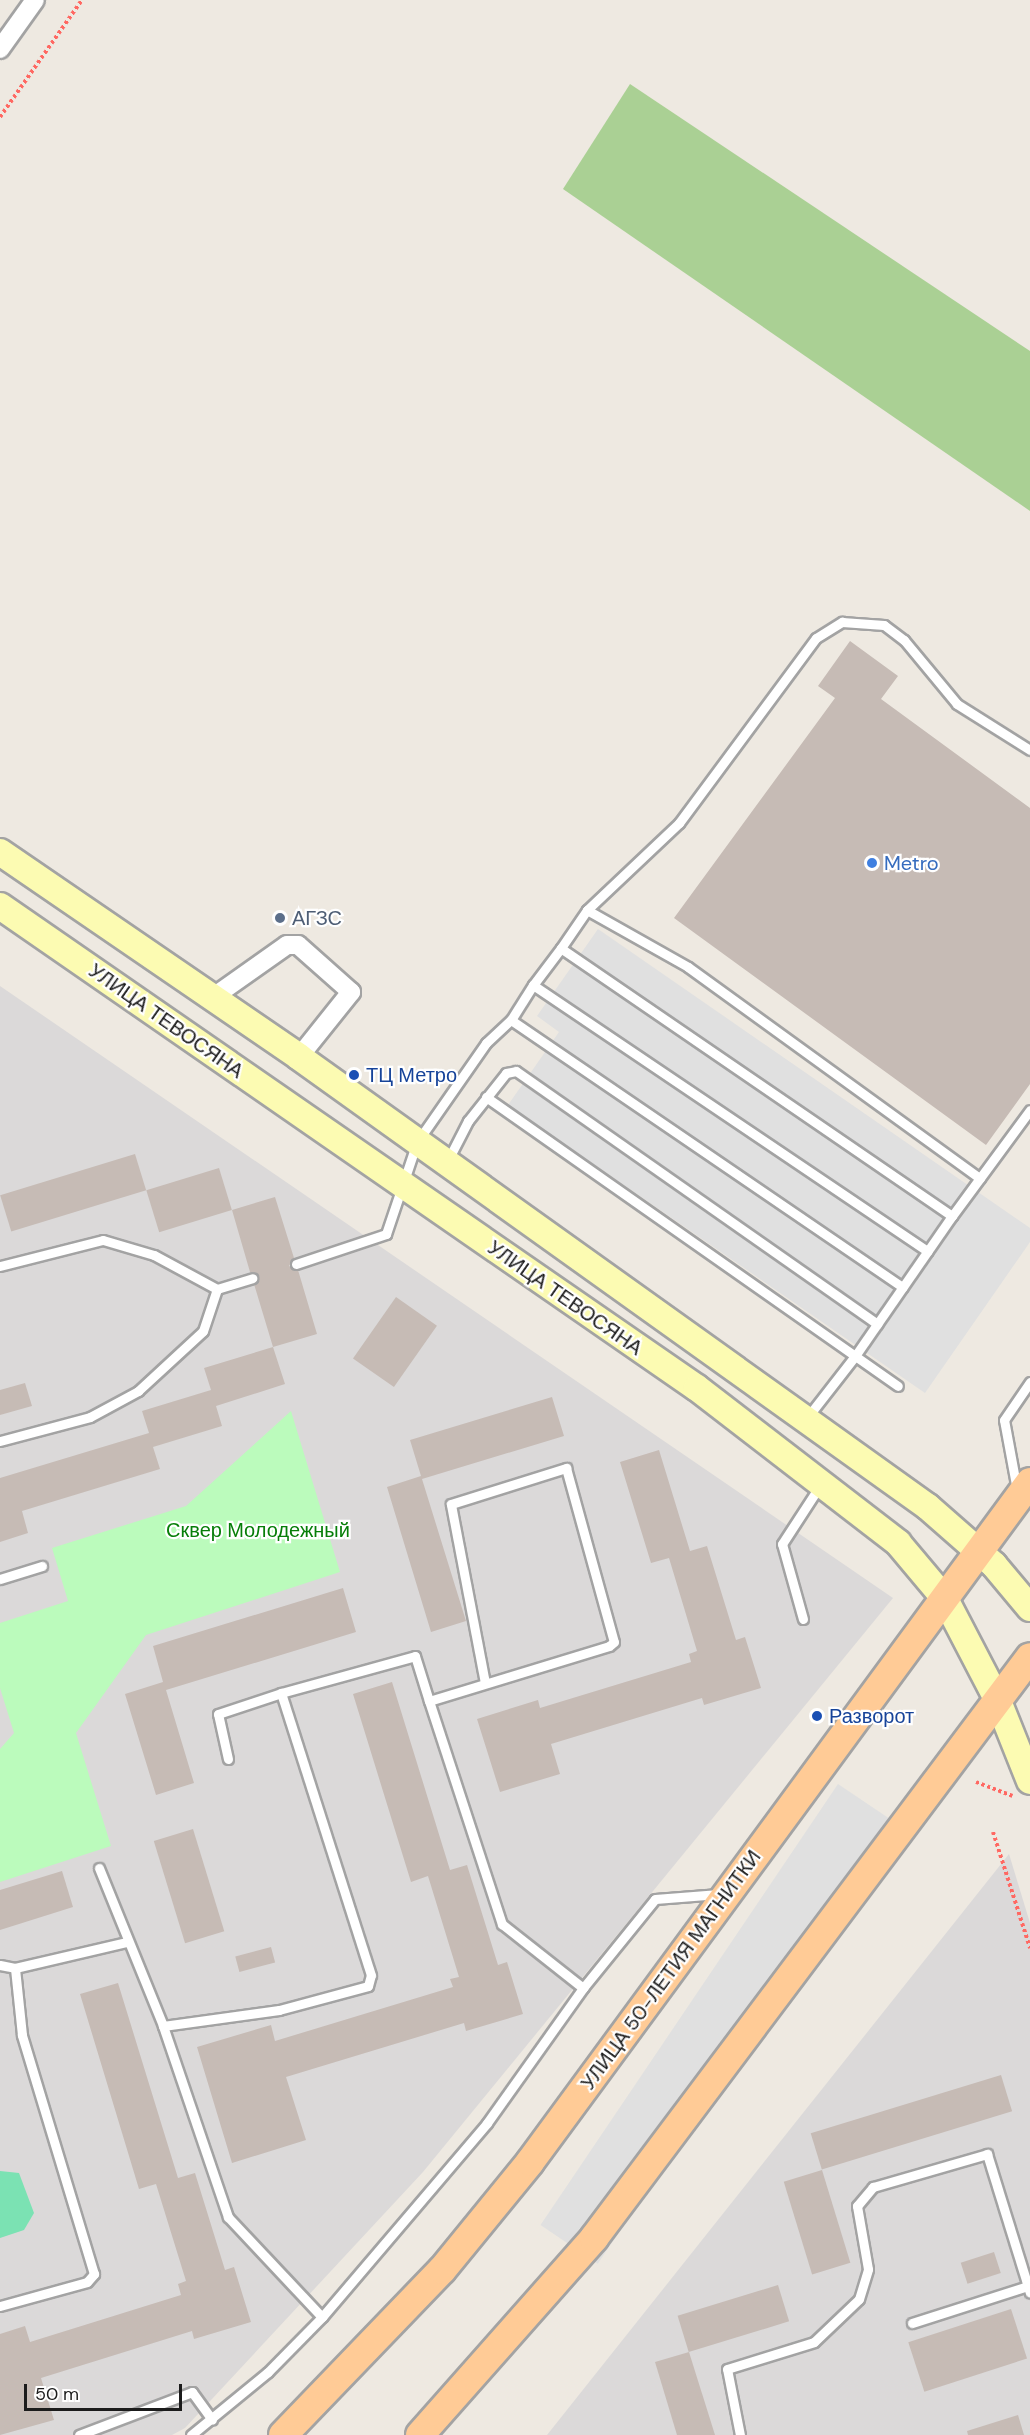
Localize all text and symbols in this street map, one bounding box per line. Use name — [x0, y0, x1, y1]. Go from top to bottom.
place label: Metro — [884, 851, 939, 875]
marker: Metro — [865, 856, 879, 870]
place label: АГЗС — [292, 906, 342, 930]
marker: АГЗС — [273, 911, 287, 925]
street label: УЛИЦА ТЕВОСЯНА — [84, 959, 248, 1083]
place label: ТЦ Метро — [366, 1063, 457, 1087]
marker: ТЦ Метро — [347, 1068, 361, 1082]
street label: УЛИЦА ТЕВОСЯНА — [483, 1236, 647, 1360]
park label: Сквер Молодежный — [166, 1518, 350, 1542]
place label: Разворот — [829, 1704, 914, 1728]
marker: Разворот — [810, 1709, 824, 1723]
street label: УЛИЦА 50-ЛЕТИЯ МАГНИТКИ — [576, 1845, 766, 2095]
scale bar — [27, 2372, 184, 2410]
text: 50 m — [35, 2382, 79, 2406]

